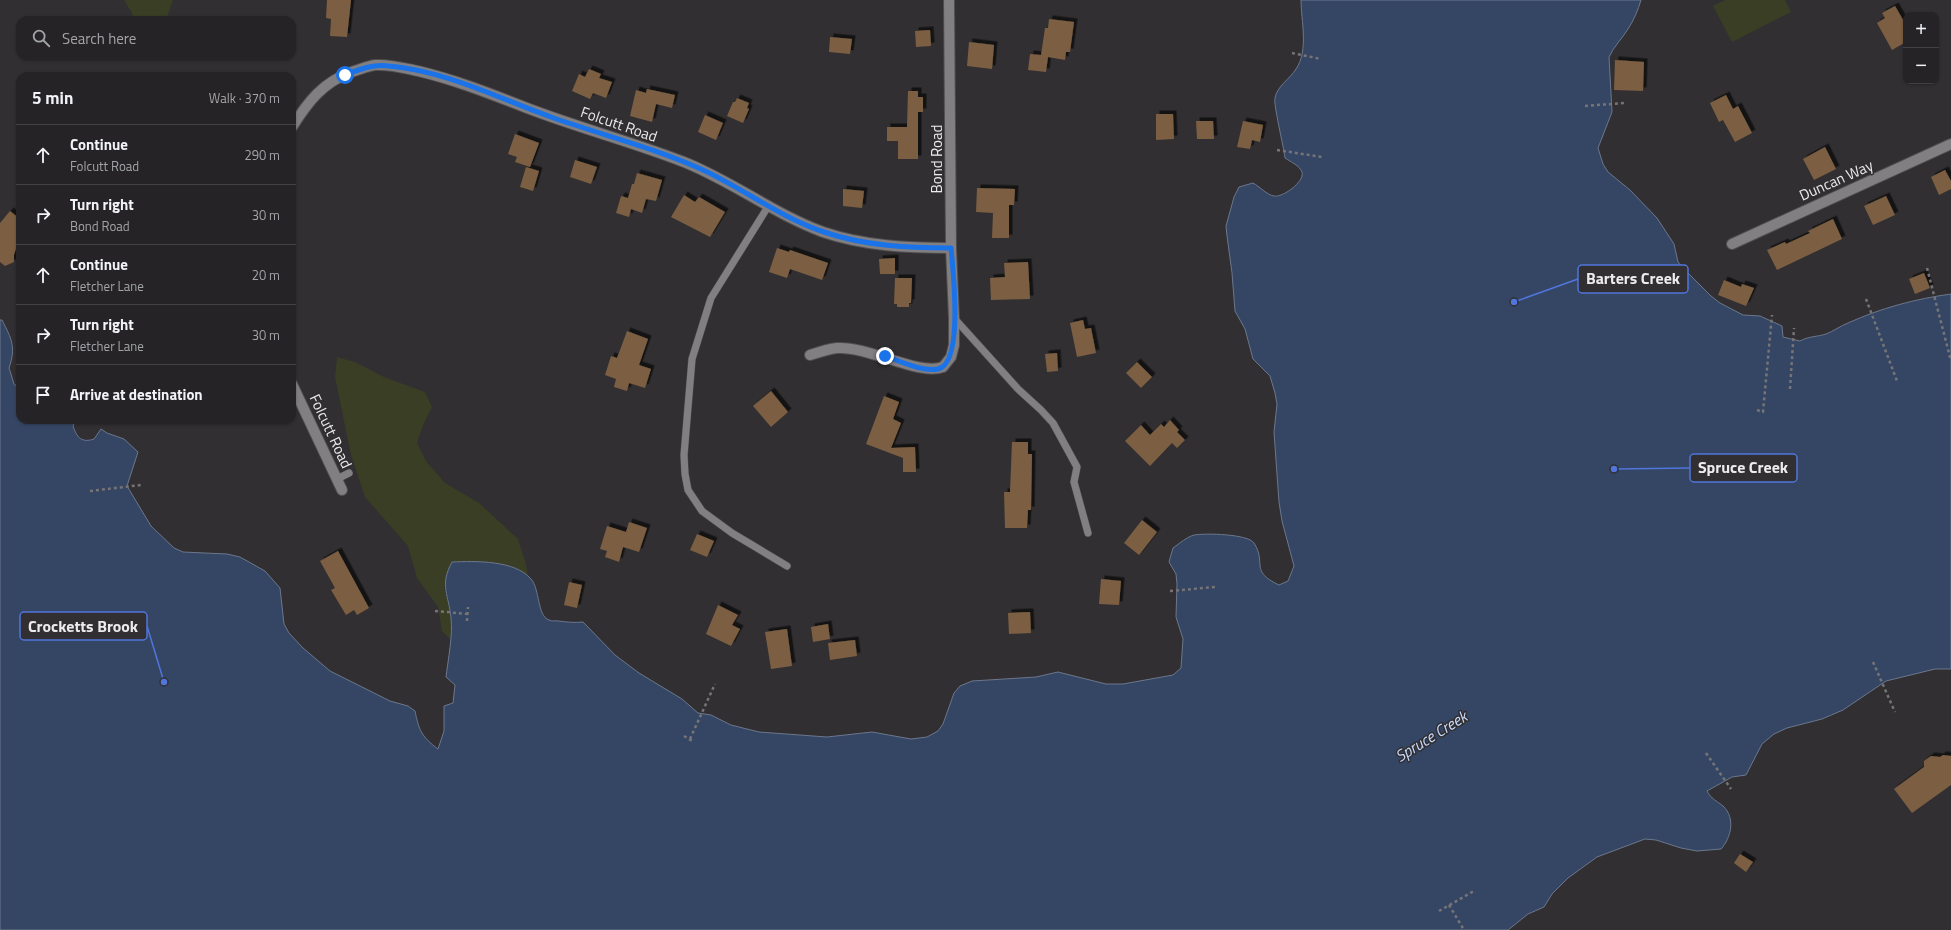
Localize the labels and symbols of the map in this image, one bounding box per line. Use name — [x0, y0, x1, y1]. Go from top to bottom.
route start — [336, 66, 354, 84]
street label: Folcutt Road — [578, 100, 660, 148]
street label: Bond Road — [925, 125, 948, 193]
street label: Duncan Way — [1795, 153, 1877, 207]
callout: Barters Creek — [1578, 265, 1688, 293]
text: Barters Creek — [1586, 266, 1681, 290]
route end — [876, 347, 894, 365]
street label: Folcutt Road — [304, 390, 358, 472]
callout: Spruce Creek — [1690, 454, 1797, 482]
text: Spruce Creek — [1698, 455, 1789, 479]
callout: Crocketts Brook — [20, 612, 147, 640]
text: Crocketts Brook — [28, 614, 139, 638]
water label: Spruce Creek — [1390, 703, 1473, 768]

